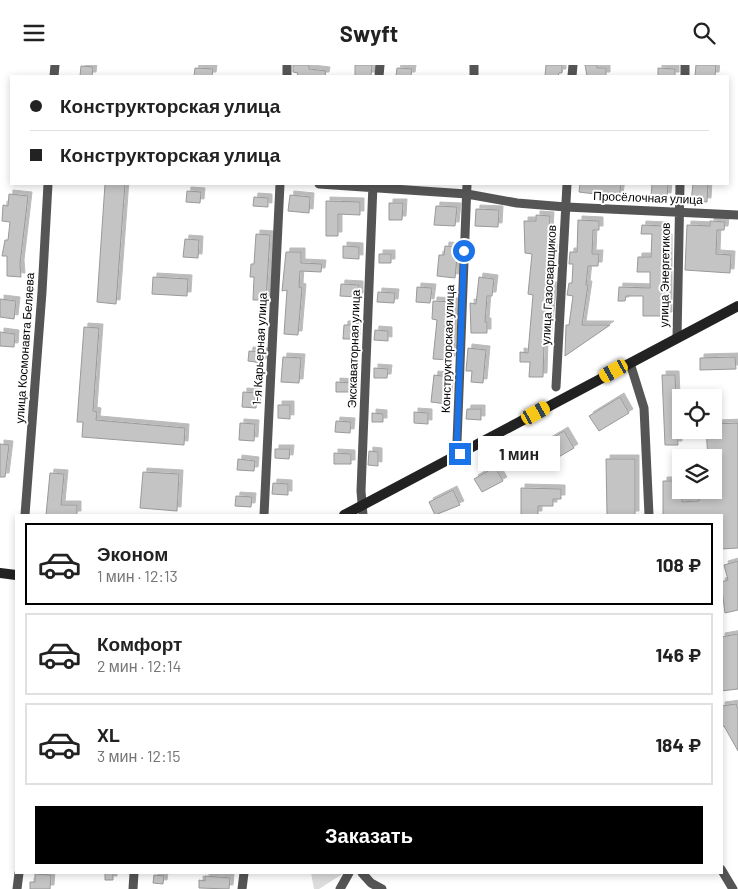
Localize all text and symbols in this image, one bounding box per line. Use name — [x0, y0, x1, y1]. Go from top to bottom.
icon: menu — [20, 19, 48, 47]
icon: search — [690, 19, 718, 47]
text: Swyft — [340, 20, 398, 46]
text: Конструкторская улица — [60, 94, 280, 117]
text: Конструкторская улица — [60, 143, 280, 166]
street label: Просёлочная улица — [593, 188, 703, 207]
street label: улица Энергетиков — [656, 222, 673, 328]
street label: улица Газосварщиков — [538, 224, 559, 345]
route start — [453, 240, 475, 262]
street label: улица Космонавта Беляева — [12, 272, 37, 424]
street label: Конструкторская улица — [438, 284, 457, 413]
street label: Экскаваторная улица — [344, 289, 363, 409]
street label: 1-я Карьерная улица — [249, 292, 270, 406]
car — [597, 357, 630, 385]
map controls — [672, 389, 722, 499]
button: locate — [672, 389, 722, 439]
car — [519, 399, 552, 427]
callout: 1 мин — [478, 437, 560, 471]
route end — [449, 443, 471, 465]
text: 1 мин — [499, 444, 539, 463]
button: layers — [672, 449, 722, 499]
icon: car — [37, 542, 82, 587]
text: Эконом — [97, 542, 168, 565]
text: 108 ₽ — [656, 553, 701, 576]
text: 1 мин · 12:13 — [97, 566, 178, 585]
icon: car — [37, 632, 82, 677]
text: Комфорт — [97, 632, 182, 655]
text: 146 ₽ — [655, 643, 701, 666]
text: 2 мин · 12:14 — [97, 656, 181, 675]
icon: car — [37, 722, 82, 767]
text: XL — [97, 723, 120, 746]
text: 184 ₽ — [655, 733, 701, 756]
text: 3 мин · 12:15 — [97, 746, 180, 765]
button: Заказать — [35, 806, 703, 864]

